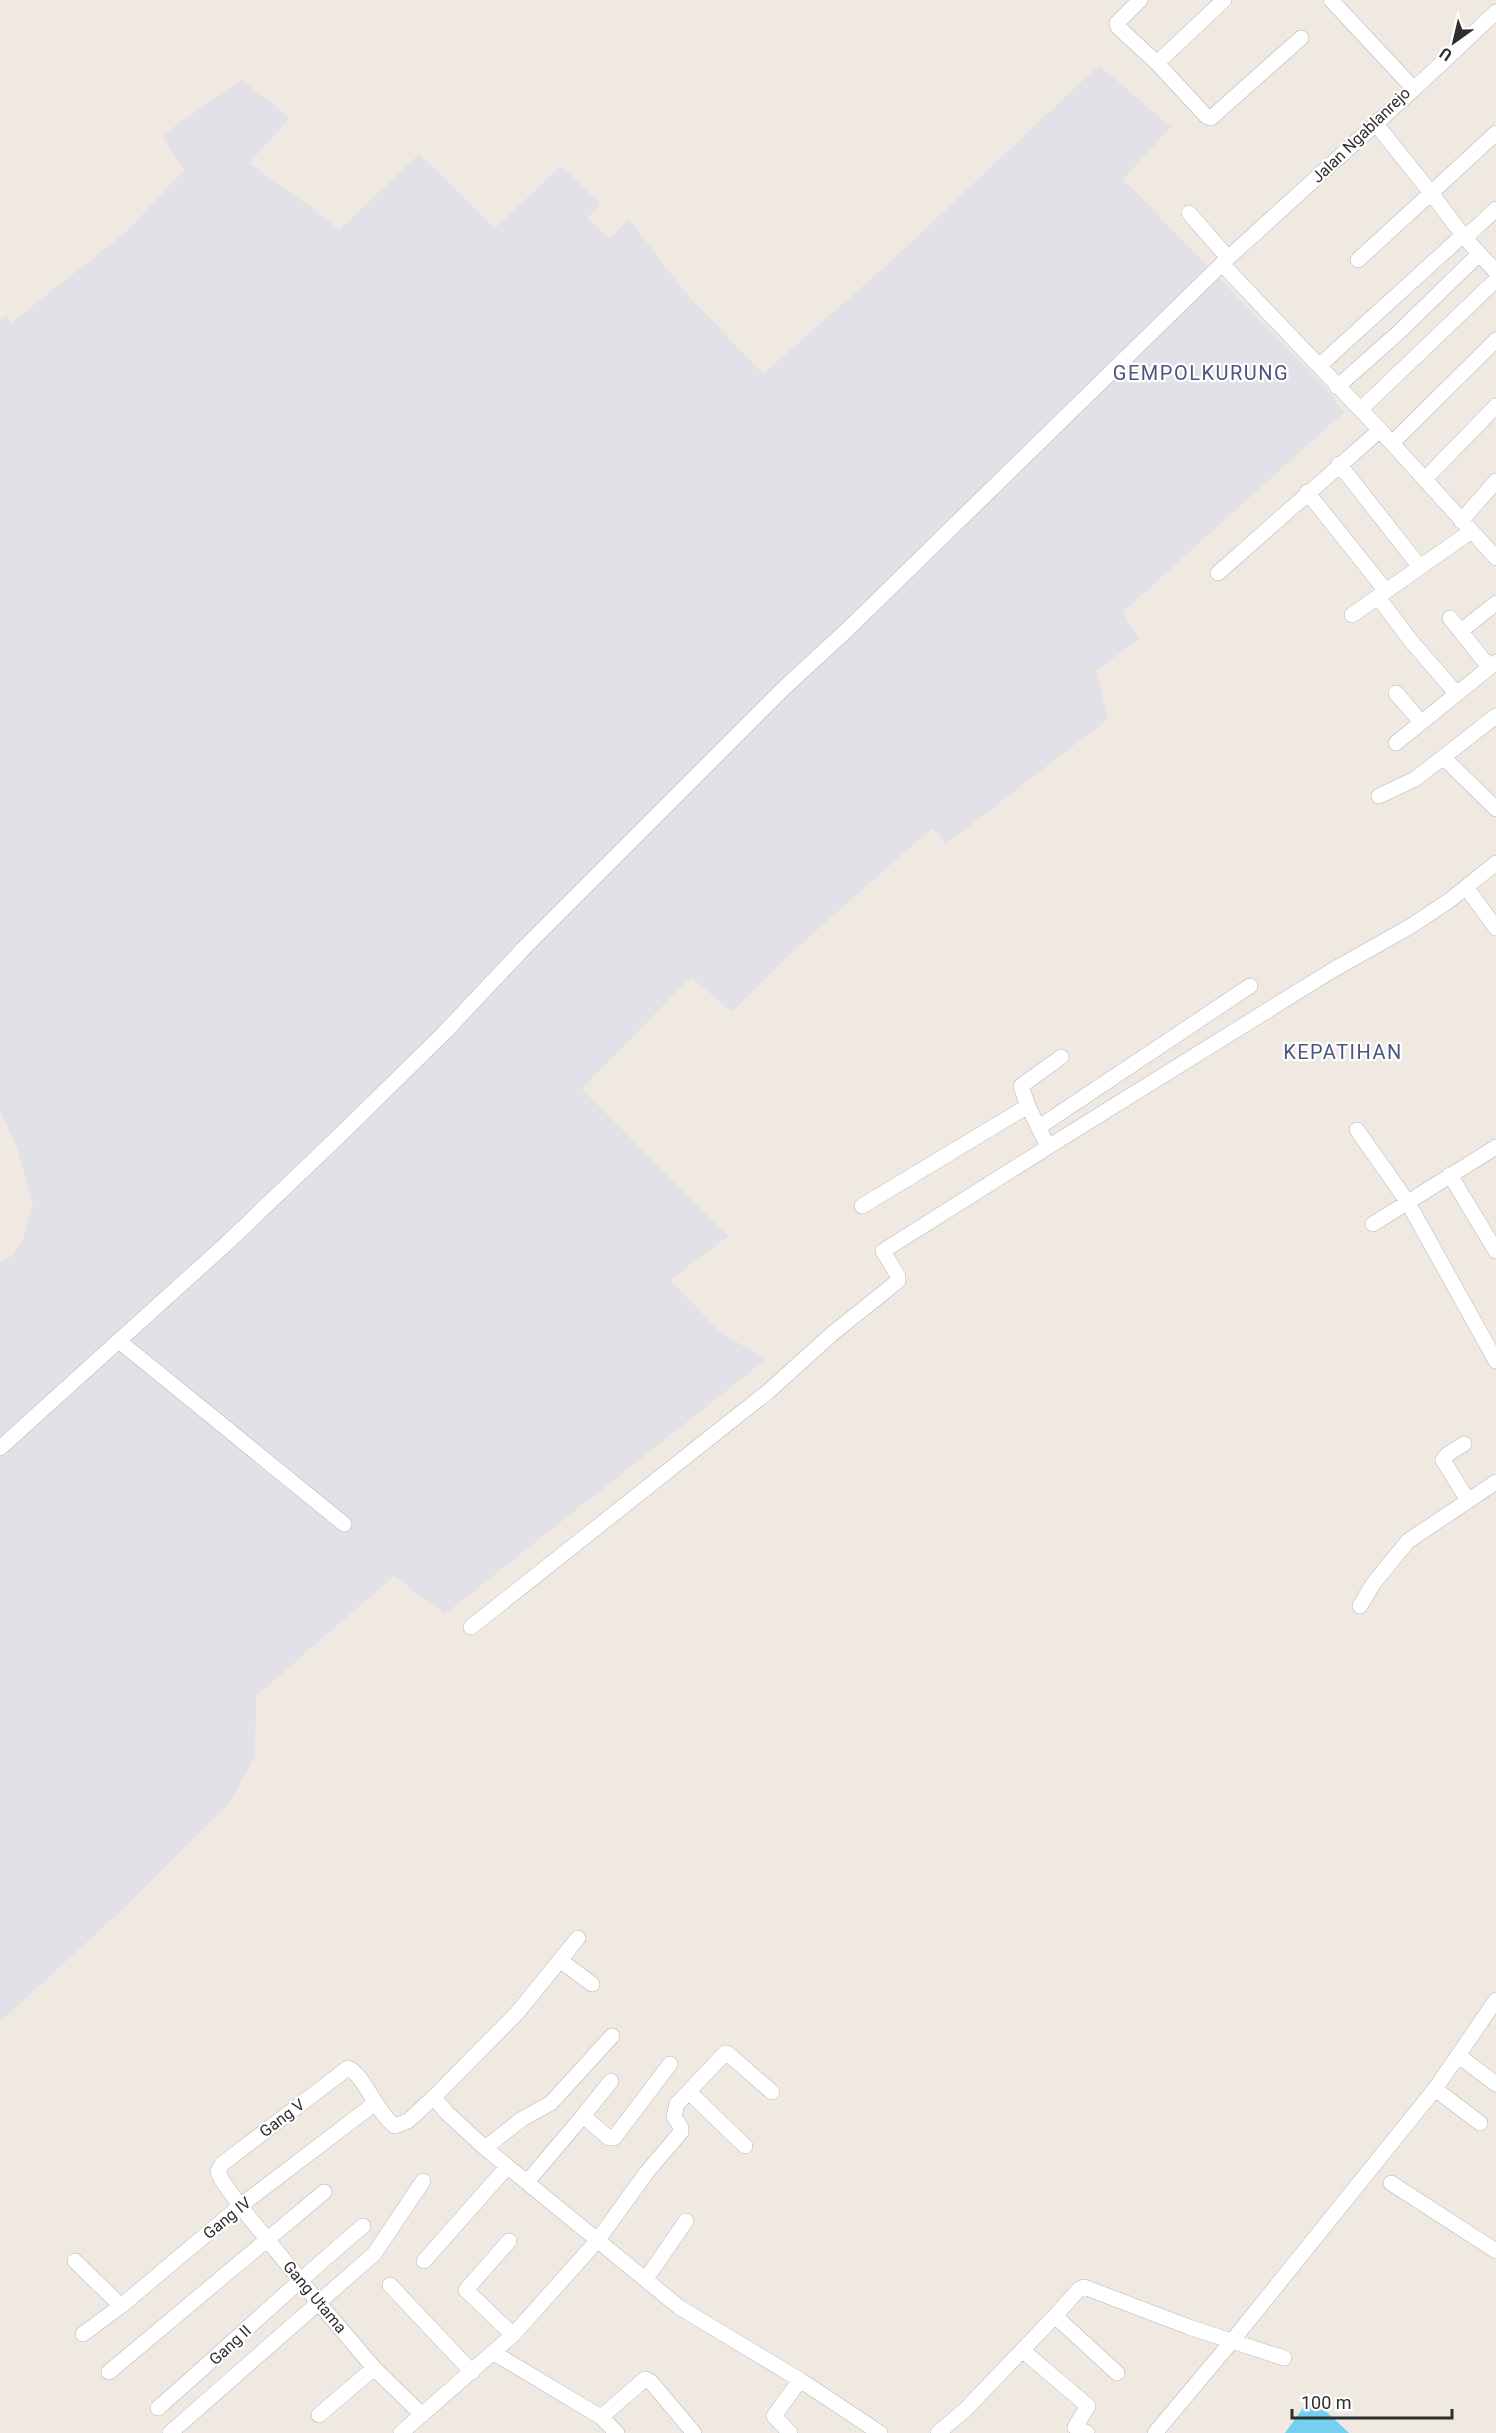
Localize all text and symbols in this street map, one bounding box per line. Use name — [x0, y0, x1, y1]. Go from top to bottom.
north arrow — [1424, 12, 1484, 72]
text: U — [1436, 43, 1456, 65]
street label: Jalan Ngablanrejo — [1308, 83, 1414, 187]
district label: GEMPOLKURUNG — [1113, 361, 1289, 385]
district label: KEPATIHAN — [1283, 1040, 1403, 1064]
street label: Gang V — [256, 2095, 308, 2141]
street label: Gang IV — [199, 2193, 255, 2243]
street label: Gang Utama — [279, 2257, 351, 2337]
street label: Gang II — [205, 2321, 255, 2369]
scale bar — [1292, 2382, 1452, 2420]
text: 100 m — [1301, 2392, 1352, 2413]

